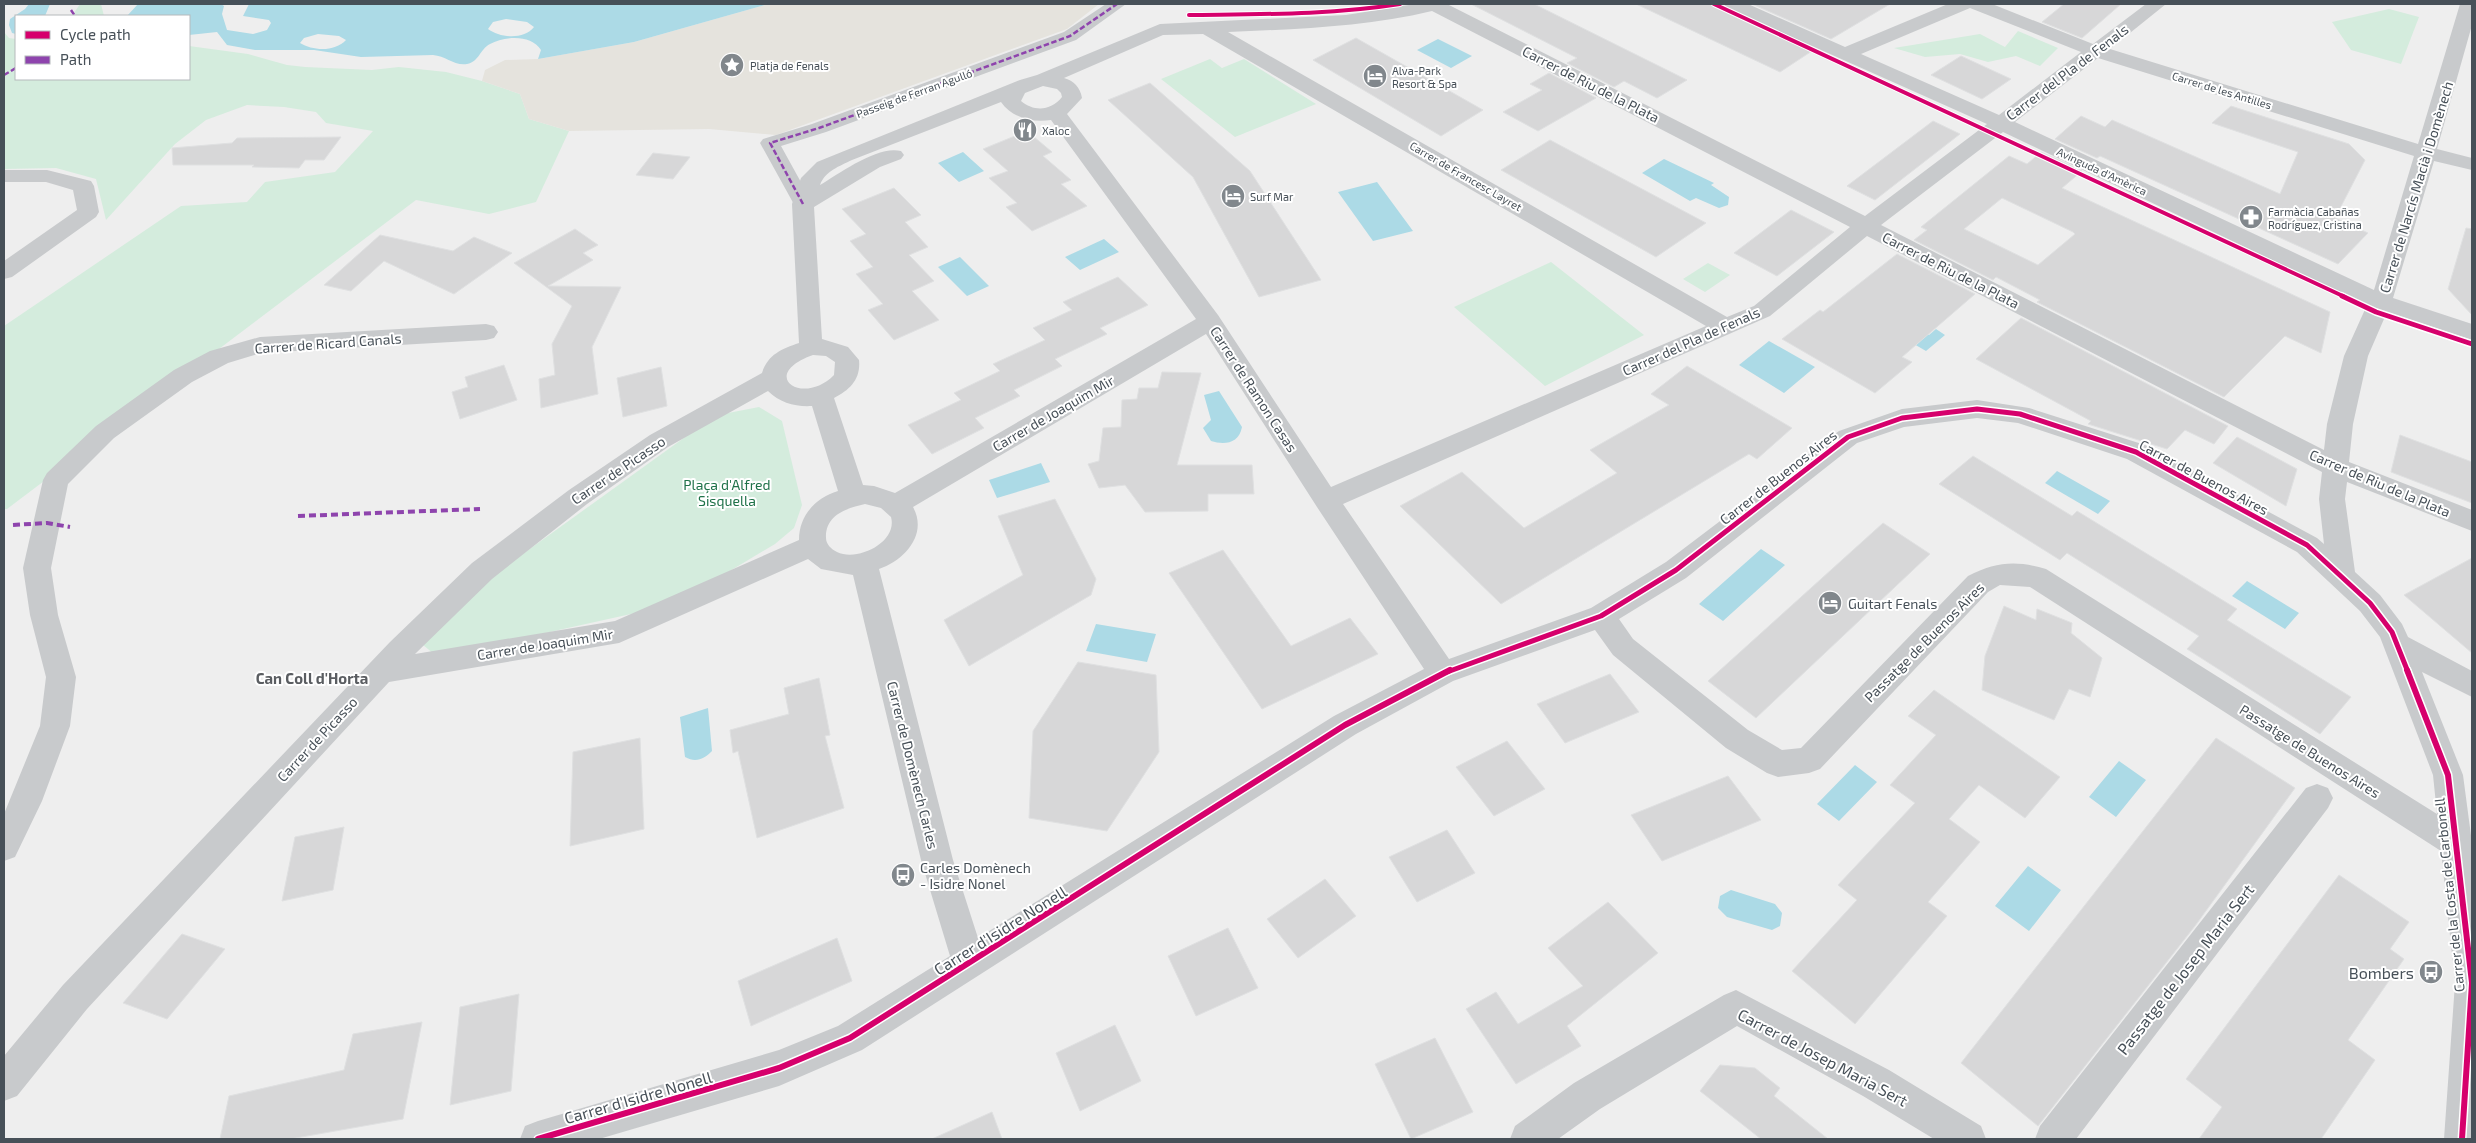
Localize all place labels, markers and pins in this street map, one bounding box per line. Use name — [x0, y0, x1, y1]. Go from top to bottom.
place icon: Platja de Fenals — [719, 52, 745, 78]
place label: Platja de Fenals — [750, 59, 829, 73]
hotel icon: Alva-Park Resort & Spa — [1362, 63, 1388, 89]
place label: Alva-Park Resort & Spa — [1392, 64, 1457, 90]
restaurant icon: Xaloc — [1012, 117, 1038, 143]
place label: Xaloc — [1042, 124, 1070, 137]
hotel icon: Surf Mar — [1220, 183, 1246, 209]
place label: Surf Mar — [1250, 190, 1294, 203]
pharmacy icon: Farmàcia Cabañas Rodríguez, Cristina — [2238, 204, 2264, 230]
place label: Farmàcia Cabañas Rodríguez, Cristina — [2268, 205, 2362, 231]
hotel icon: Guitart Fenals — [1817, 590, 1843, 616]
place label: Guitart Fenals — [1848, 595, 1937, 612]
place label: Carles Domènech - Isidre Nonel — [920, 859, 1031, 892]
bus stop icon: Carles Domènech - Isidre Nonel — [890, 862, 916, 888]
bus stop icon: Bombers — [2418, 959, 2444, 985]
place label: Bombers — [2349, 963, 2414, 982]

